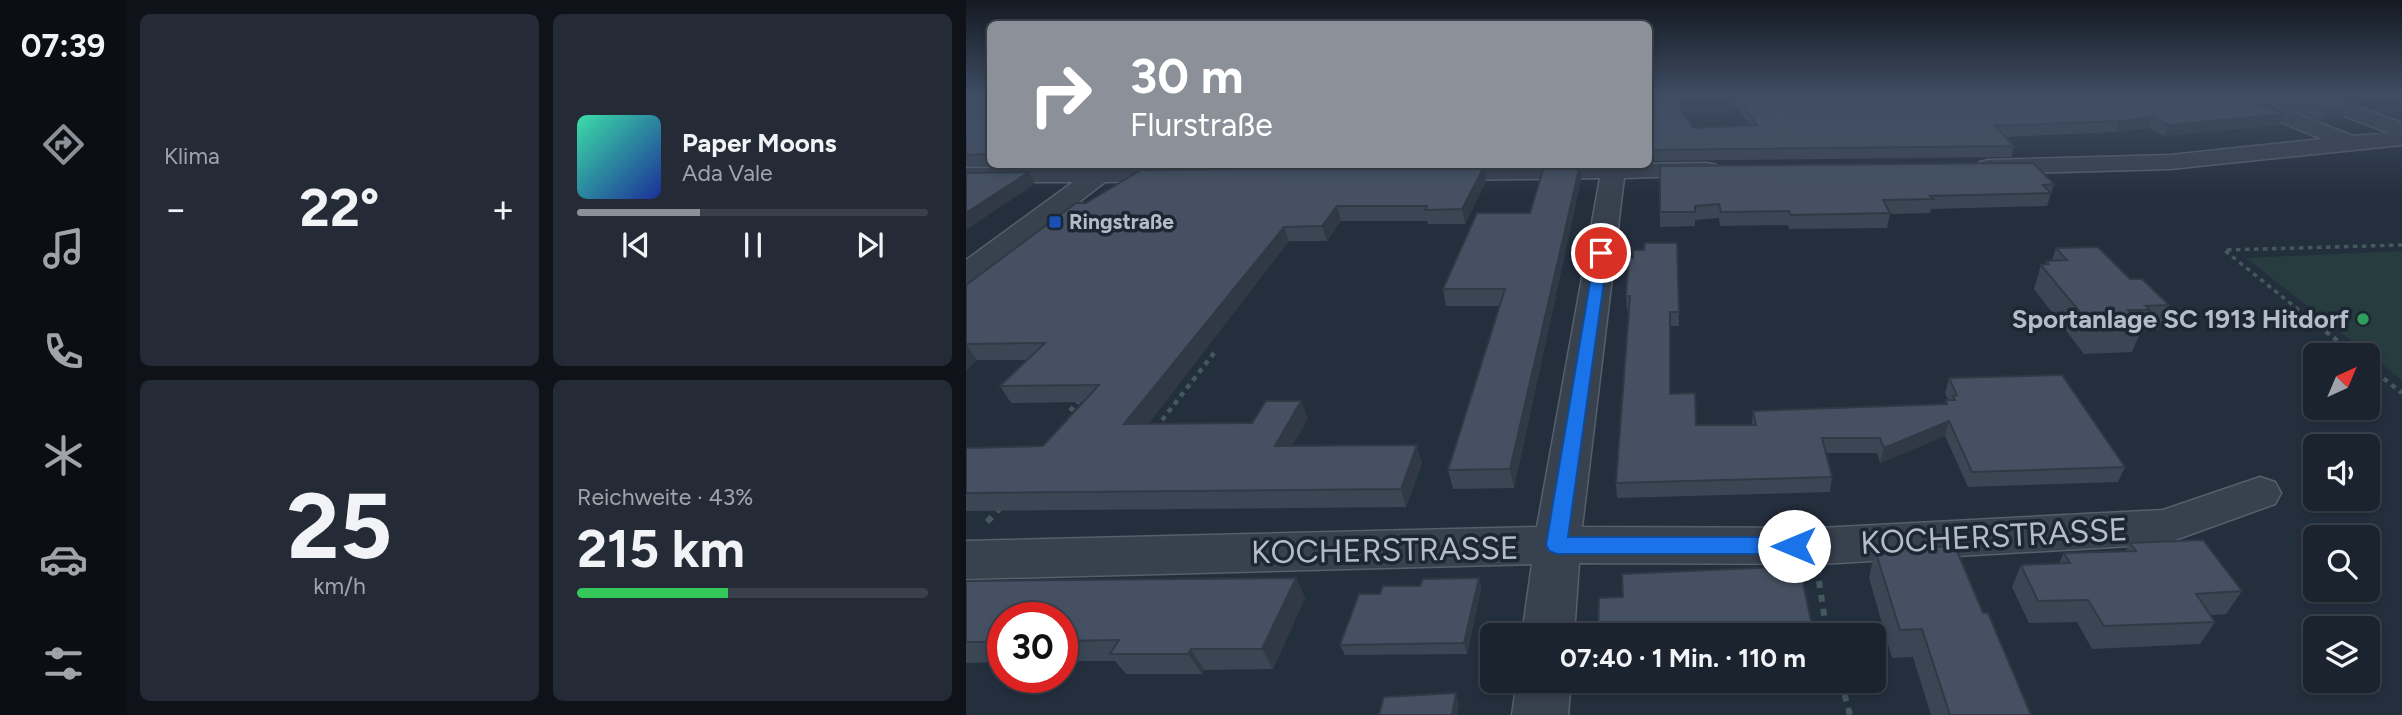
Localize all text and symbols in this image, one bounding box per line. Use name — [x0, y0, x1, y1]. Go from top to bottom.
text: 07:39 — [21, 27, 105, 65]
text: 30 m — [1130, 46, 1243, 105]
icon: right — [1015, 49, 1106, 140]
text: Flurstraße — [1130, 106, 1273, 144]
icon: directions — [39, 120, 88, 169]
text: Paper Moons — [682, 127, 837, 159]
text: Klima — [164, 142, 220, 170]
text: Ada Vale — [682, 159, 773, 187]
text: 22° — [300, 177, 379, 239]
text: − — [164, 186, 188, 232]
text: + — [491, 186, 515, 232]
place label: Ringstraße — [1069, 209, 1174, 234]
marker: Ringstraße — [1047, 214, 1063, 230]
pin — [1571, 223, 1631, 283]
icon: music — [39, 224, 88, 273]
icon: previous — [617, 226, 655, 264]
icon: pause — [734, 226, 772, 264]
icon: next — [851, 226, 889, 264]
icon: arrive — [1582, 234, 1620, 272]
place label: Sportanlage SC 1913 Hitdorf — [2012, 303, 2350, 335]
marker: Sportanlage SC 1913 Hitdorf — [2355, 311, 2371, 327]
icon: phone — [39, 327, 88, 376]
north arrow — [2303, 343, 2380, 420]
map controls — [2303, 343, 2380, 693]
icon: climate — [39, 431, 88, 480]
button: sound — [2303, 434, 2380, 511]
text: 25 — [287, 472, 392, 581]
text: Reichweite · 43% — [577, 483, 753, 511]
position arrow — [1757, 509, 1831, 583]
street label: KOCHERSTRASSE — [1859, 510, 2129, 562]
text: 215 km — [577, 518, 745, 580]
button: search — [2303, 525, 2380, 602]
street label: KOCHERSTRASSE — [1251, 529, 1519, 571]
icon: car — [39, 535, 88, 584]
text: km/h — [313, 572, 366, 600]
speed limit sign: 30 — [987, 602, 1078, 693]
button: layers — [2303, 616, 2380, 693]
icon: filters — [39, 639, 88, 688]
text: 07:40 · 1 Min. · 110 m — [1560, 642, 1806, 674]

